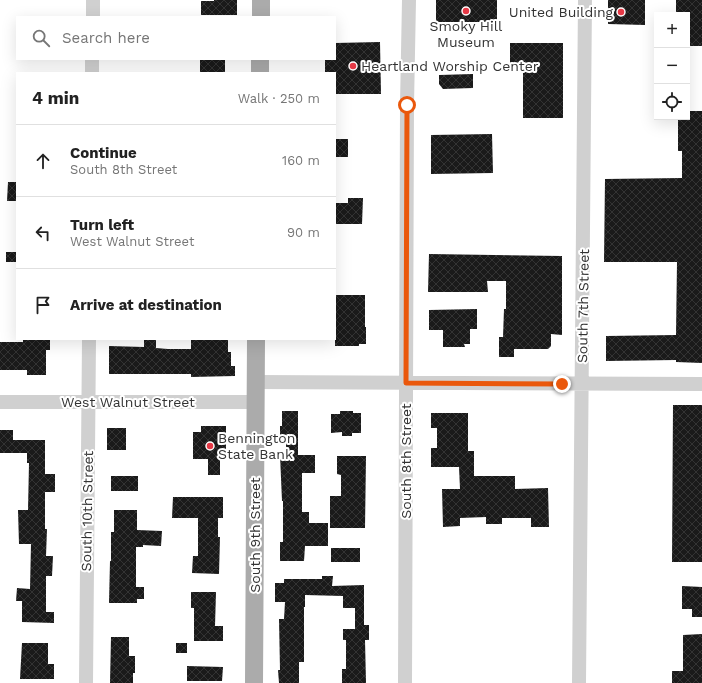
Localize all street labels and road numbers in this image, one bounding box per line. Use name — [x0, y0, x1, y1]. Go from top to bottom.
street label: South 7th Street — [574, 249, 592, 363]
street label: West Walnut Street — [61, 394, 195, 410]
street label: South 8th Street — [398, 403, 414, 519]
street label: South 10th Street — [78, 450, 96, 571]
street label: South 9th Street — [247, 477, 263, 593]

